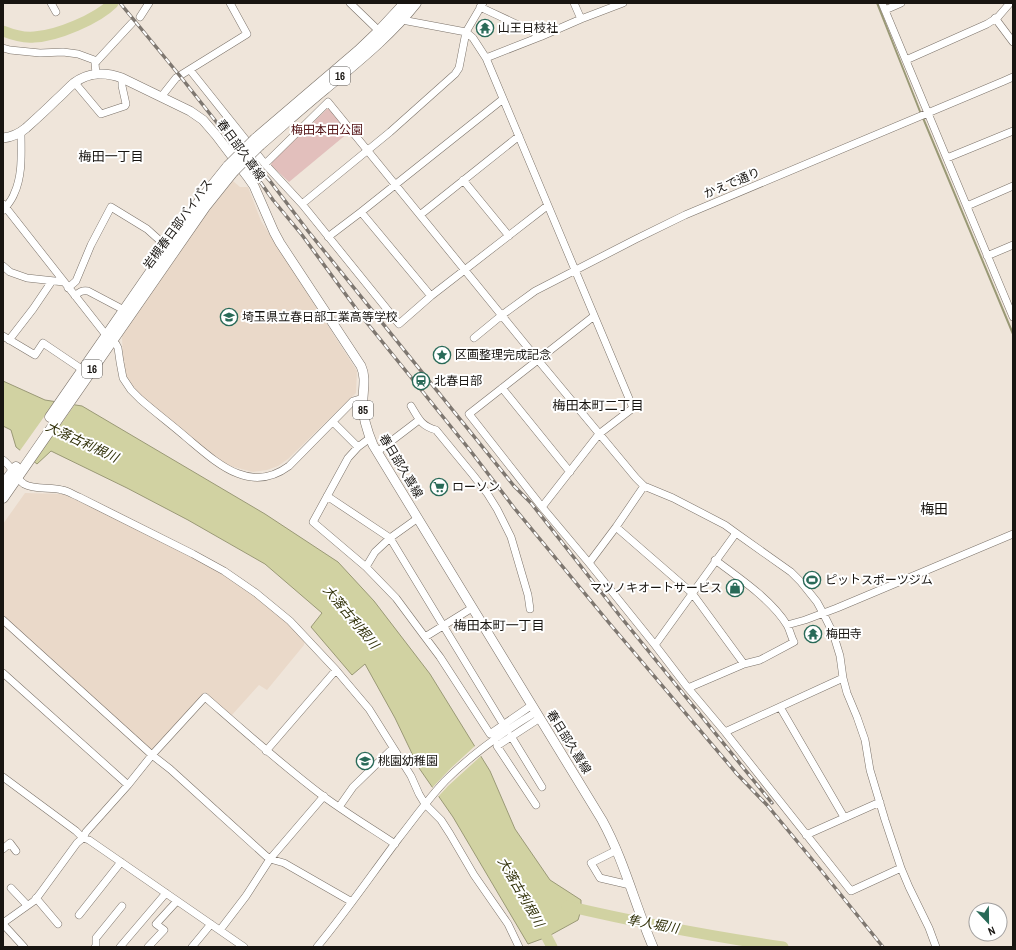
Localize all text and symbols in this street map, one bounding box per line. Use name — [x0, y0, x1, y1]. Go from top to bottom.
temple icon: 山王日枝社 — [475, 18, 495, 38]
place label: 山王日枝社 — [498, 20, 558, 36]
road number: 16 — [330, 67, 350, 85]
street label: 春日部久喜線 — [213, 116, 269, 184]
park label: 梅田本田公園 — [291, 122, 363, 138]
district label: 梅田一丁目 — [78, 148, 144, 165]
street label: かえで通り — [701, 164, 763, 202]
street label: 岩槻春日部バイパス — [140, 176, 216, 272]
school or university icon: 埼玉県立春日部工業高等学校 — [219, 307, 239, 327]
place label: 埼玉県立春日部工業高等学校 — [242, 309, 398, 325]
place icon: 区画整理完成記念 — [432, 345, 452, 365]
place label: 区画整理完成記念 — [455, 347, 551, 363]
road number: 16 — [82, 360, 102, 378]
station icon: 北春日部 — [411, 371, 431, 391]
place label: 北春日部 — [434, 373, 482, 389]
district label: 梅田本町二丁目 — [552, 397, 644, 414]
road number: 85 — [353, 401, 373, 419]
water label: 大落古利根川 — [43, 418, 123, 467]
street label: 春日部久喜線 — [376, 431, 426, 501]
supermarket icon: ローソン — [429, 477, 449, 497]
place label: ローソン — [452, 479, 500, 495]
district label: 梅田 — [920, 500, 948, 518]
sports icon: ピットスポーツジム — [802, 570, 822, 590]
place label: ピットスポーツジム — [825, 572, 933, 588]
shop icon: マツノキオートサービス — [725, 578, 745, 598]
place label: マツノキオートサービス — [590, 580, 722, 596]
water label: 大落古利根川 — [319, 582, 384, 654]
district label: 梅田本町一丁目 — [453, 617, 545, 634]
temple icon: 梅田寺 — [803, 624, 823, 644]
place label: 梅田寺 — [826, 626, 862, 642]
street label: 春日部久喜線 — [543, 707, 595, 777]
school or university icon: 桃園幼稚園 — [355, 751, 375, 771]
place label: 桃園幼稚園 — [378, 753, 438, 769]
water label: 大落古利根川 — [494, 854, 549, 932]
north arrow — [968, 902, 1008, 942]
water label: 隼人堀川 — [626, 911, 682, 937]
text: N — [986, 924, 997, 939]

